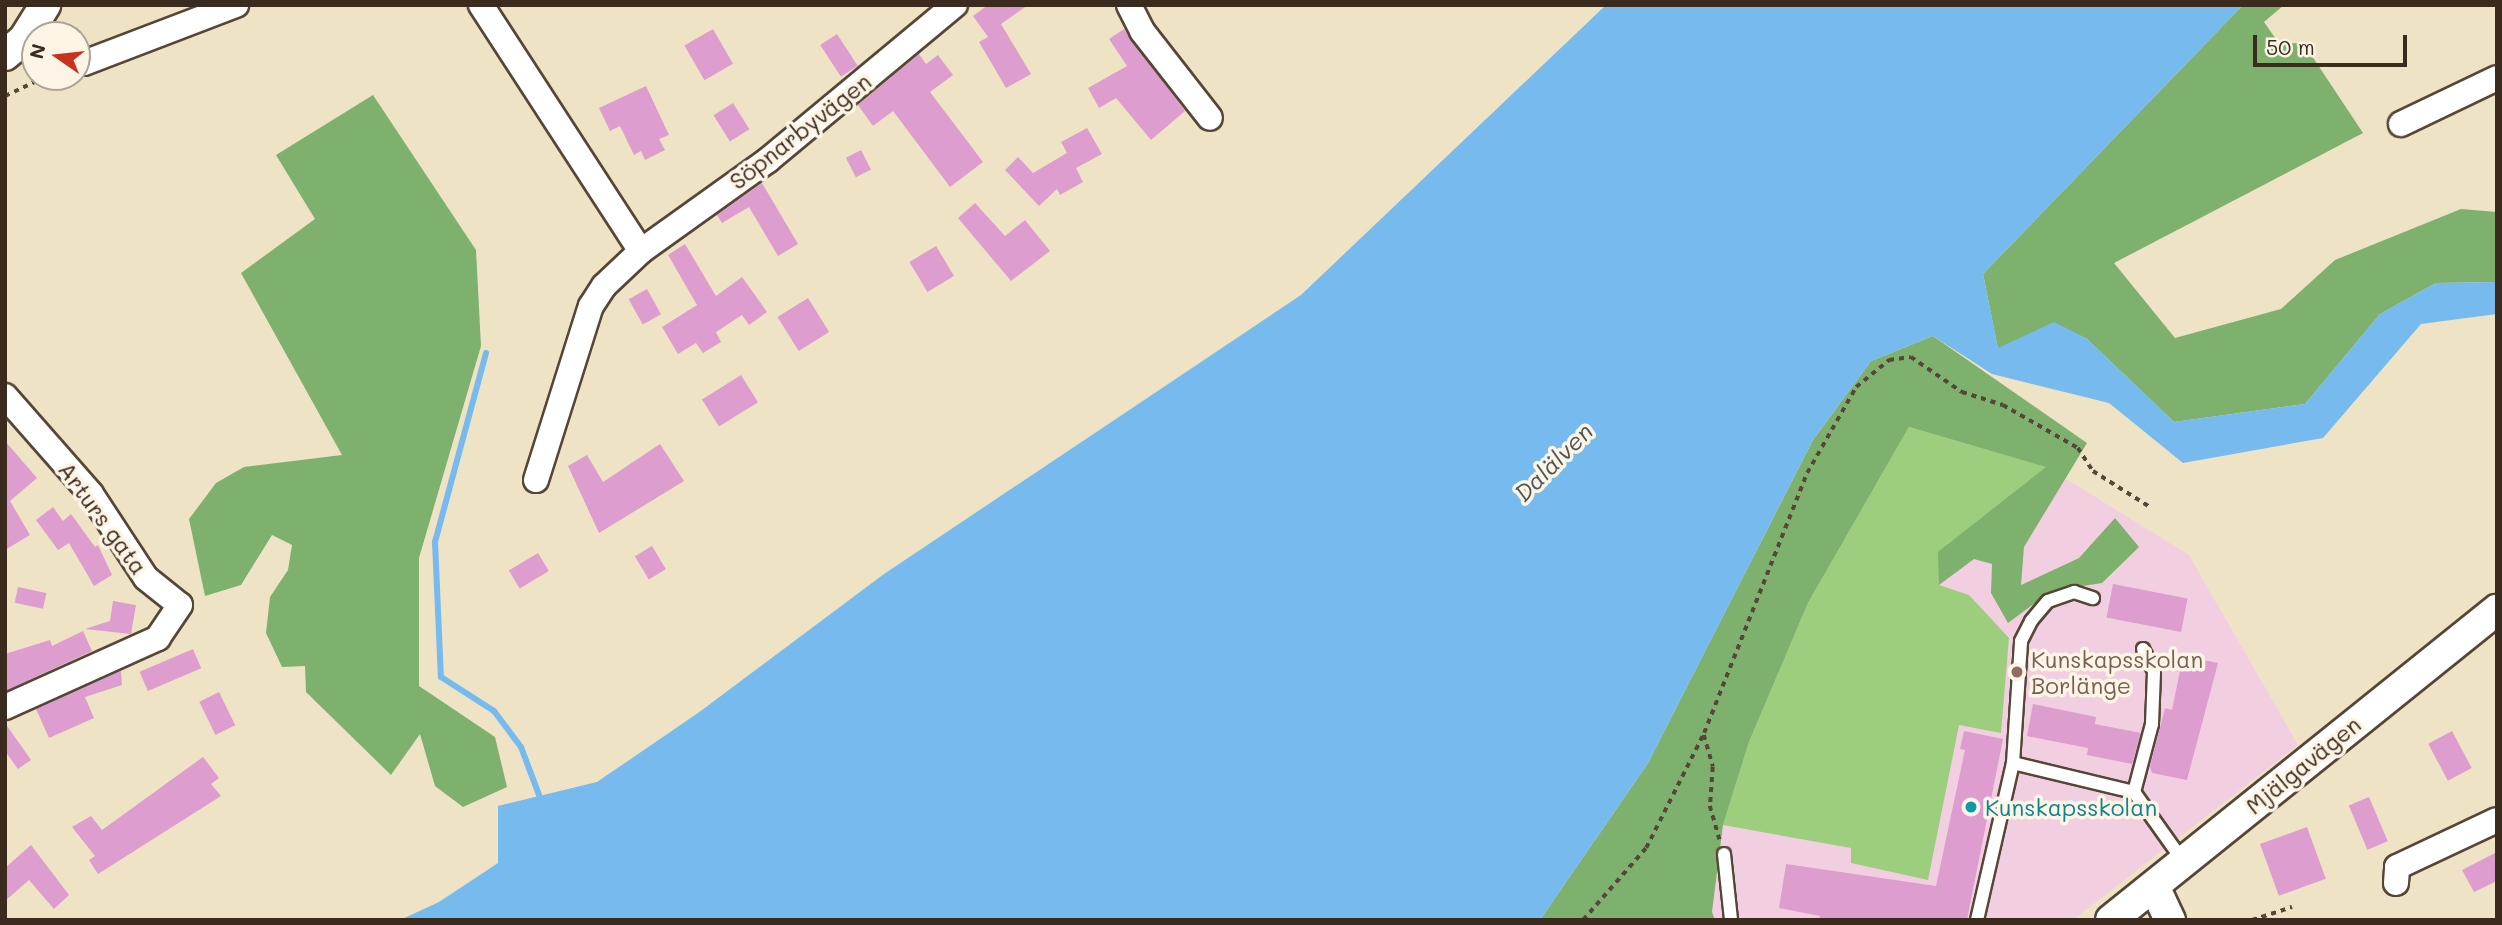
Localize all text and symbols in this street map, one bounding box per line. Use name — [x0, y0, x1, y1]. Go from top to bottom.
north arrow — [21, 21, 91, 91]
scale bar — [2257, 21, 2411, 65]
text: 50 m — [2266, 33, 2315, 60]
text: N — [23, 41, 51, 61]
street label: Söpnarbyvägen — [724, 67, 876, 195]
water label: Dalälven — [1508, 417, 1598, 507]
street label: Arturs gata — [53, 456, 153, 580]
place label: Kunskapsskolan Borlänge — [2031, 645, 2203, 699]
marker: Kunskapsskolan Borlänge — [2009, 664, 2025, 680]
street label: Mjälgavägen — [2240, 710, 2366, 820]
place label: Kunskapsskolan — [1985, 793, 2157, 821]
marker: Kunskapsskolan — [1963, 799, 1979, 815]

